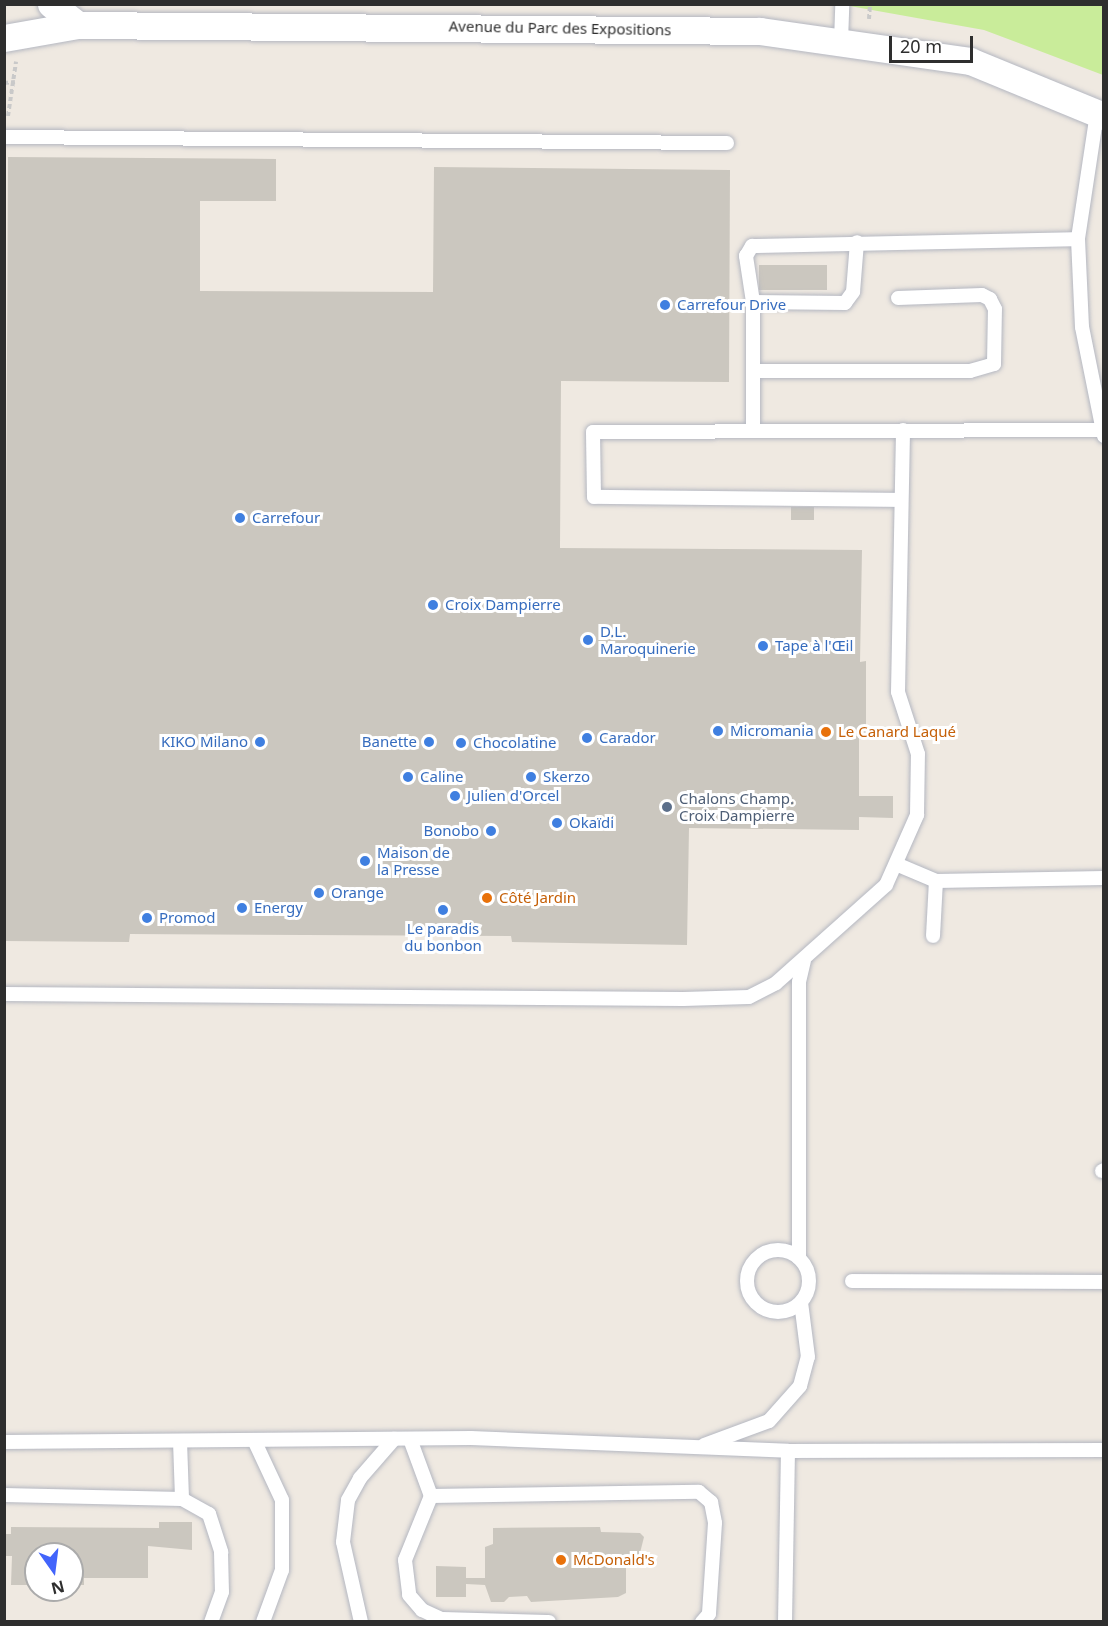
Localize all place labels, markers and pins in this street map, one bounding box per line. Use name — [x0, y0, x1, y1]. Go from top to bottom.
place label: Carrefour Drive — [677, 296, 786, 314]
marker: Carrefour Drive — [658, 298, 672, 312]
place label: Carrefour — [252, 509, 320, 527]
marker: Carrefour — [233, 511, 247, 525]
place label: Croix Dampierre — [445, 596, 561, 614]
marker: Croix Dampierre — [426, 598, 440, 612]
place label: D.L. Maroquinerie — [600, 622, 696, 657]
marker: D.L. Maroquinerie — [581, 633, 595, 647]
place label: Tape à l'Œil — [775, 637, 853, 655]
marker: Tape à l'Œil — [756, 639, 770, 653]
place label: Micromania — [730, 722, 814, 740]
place label: Le Canard Laqué — [838, 723, 956, 741]
marker: Micromania — [711, 724, 725, 738]
marker: Le Canard Laqué — [819, 725, 833, 739]
place label: Carador — [599, 729, 656, 747]
marker: Carador — [580, 731, 594, 745]
place label: KIKO Milano — [161, 733, 248, 751]
place label: Banette — [362, 733, 417, 751]
place label: Chocolatine — [473, 734, 556, 752]
marker: KIKO Milano — [253, 735, 267, 749]
marker: Banette — [422, 735, 436, 749]
marker: Chocolatine — [454, 736, 468, 750]
place label: Caline — [420, 768, 463, 786]
place label: Skerzo — [543, 768, 590, 786]
marker: Caline — [401, 770, 415, 784]
marker: Skerzo — [524, 770, 538, 784]
place label: Julien d'Orcel — [467, 787, 559, 805]
marker: Julien d'Orcel — [448, 789, 462, 803]
place label: Chalons Champ. Croix Dampierre — [679, 789, 795, 824]
marker: Chalons Champ. Croix Dampierre — [660, 800, 674, 814]
place label: Okaïdi — [569, 814, 614, 832]
marker: Okaïdi — [550, 816, 564, 830]
place label: Bonobo — [424, 822, 479, 840]
marker: Bonobo — [484, 824, 498, 838]
place label: Maison de la Presse — [377, 843, 450, 878]
marker: Maison de la Presse — [358, 854, 372, 868]
place label: Orange — [331, 884, 384, 902]
marker: Orange — [312, 886, 326, 900]
place label: Côté Jardin — [499, 889, 576, 907]
marker: Côté Jardin — [480, 891, 494, 905]
place label: Energy — [254, 899, 303, 917]
marker: Energy — [235, 901, 249, 915]
marker: Le paradis du bonbon — [436, 903, 450, 917]
place label: Promod — [159, 909, 215, 927]
marker: Promod — [140, 911, 154, 925]
place label: Le paradis du bonbon — [404, 919, 482, 954]
place label: McDonald's — [573, 1551, 655, 1569]
marker: McDonald's — [554, 1553, 568, 1567]

